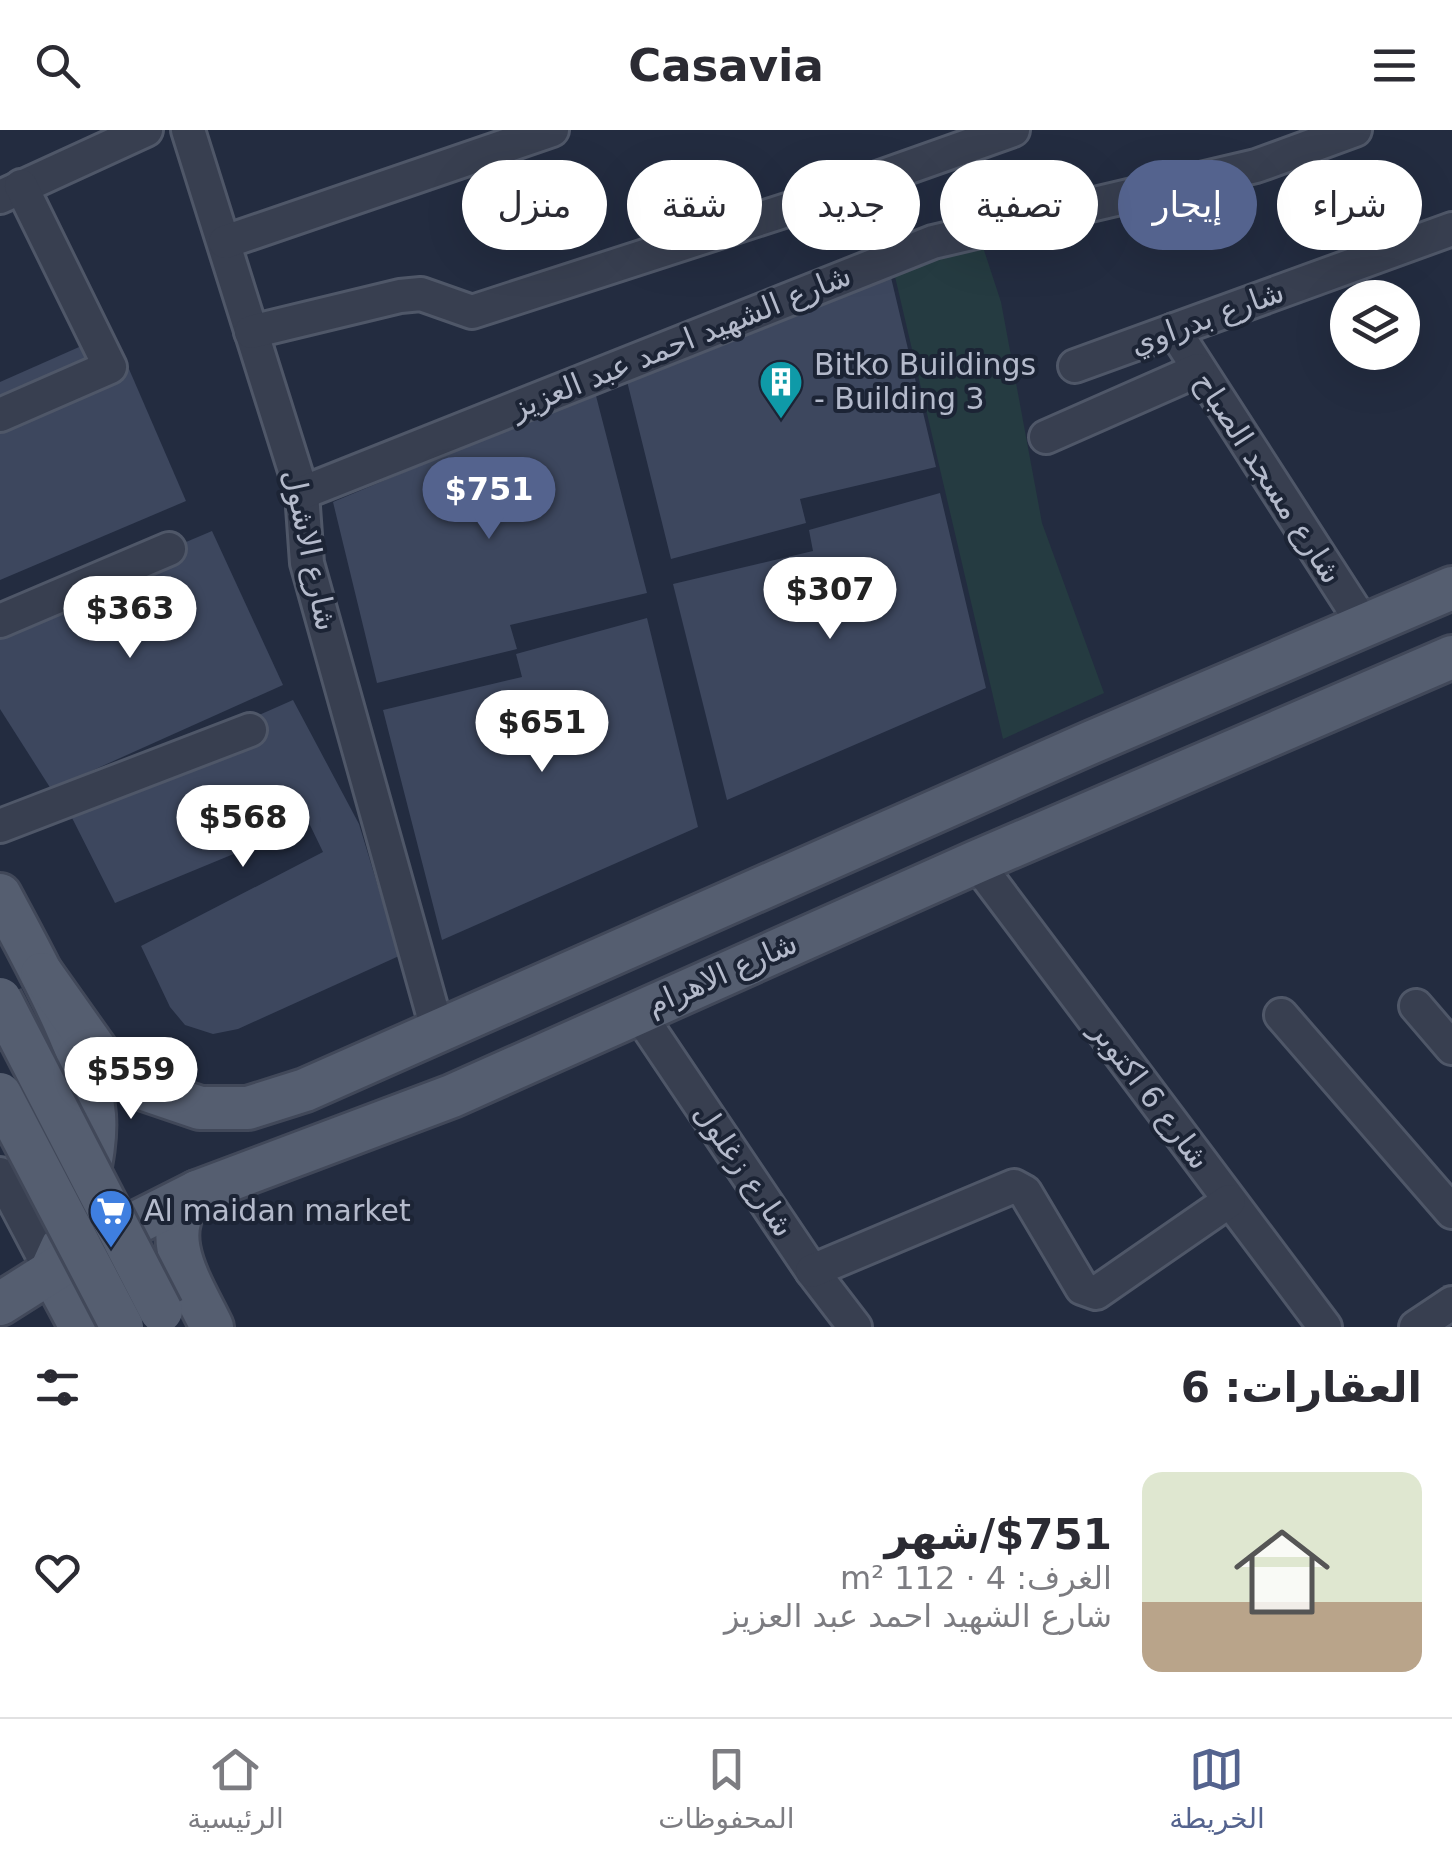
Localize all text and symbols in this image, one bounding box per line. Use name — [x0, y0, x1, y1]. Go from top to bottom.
icon: search — [30, 38, 85, 93]
icon: menu — [1367, 38, 1422, 93]
text: Casavia — [628, 39, 824, 92]
chip: منزل — [462, 160, 607, 250]
chip: شقة — [627, 160, 762, 250]
chip: جديد — [782, 160, 920, 250]
chip: تصفية — [940, 160, 1098, 250]
chip: إيجار — [1118, 160, 1257, 250]
chip: شراء — [1277, 160, 1422, 250]
street label: شارع الشهيد احمد عبد العزيز — [504, 257, 856, 428]
street label: شارع بدراوي — [1125, 274, 1289, 362]
map controls — [1330, 280, 1420, 370]
button: layers — [1330, 280, 1420, 370]
place label: Bitko Buildings - Building 3 — [814, 347, 1036, 416]
building icon: Bitko Buildings - Building 3 — [758, 359, 804, 420]
street label: شارع مسجد الصباح — [1187, 366, 1350, 590]
pin: $751 — [430, 457, 548, 542]
street label: شارع الاشول — [276, 466, 345, 634]
text: $751 — [444, 470, 534, 508]
pin: $307 — [771, 557, 889, 642]
text: $307 — [785, 570, 875, 608]
pin: $363 — [71, 576, 189, 661]
text: $363 — [85, 589, 175, 627]
pin: $651 — [483, 690, 601, 775]
text: $651 — [497, 703, 587, 741]
pin: $568 — [184, 785, 302, 870]
text: $568 — [198, 798, 288, 836]
street label: شارع الاهرام — [641, 925, 802, 1022]
street label: شارع 6 اكتوبر — [1082, 1012, 1218, 1176]
pin: $559 — [72, 1037, 190, 1122]
text: $559 — [86, 1050, 176, 1088]
street label: شارع زغلول — [687, 1096, 802, 1243]
supermarket icon: Al maidan market — [88, 1188, 134, 1249]
place label: Al maidan market — [144, 1193, 411, 1228]
icon: filters — [30, 1360, 85, 1415]
text: العقارات: 6 — [1181, 1363, 1422, 1412]
text: $751/شهر — [885, 1510, 1112, 1559]
icon: home — [1222, 1512, 1342, 1632]
icon: heart — [30, 1545, 85, 1600]
text: الغرف: 4 · 112 m² — [840, 1559, 1112, 1597]
text: شارع الشهيد احمد عبد العزيز — [724, 1597, 1112, 1635]
tab: الرئيسية — [187, 1742, 284, 1835]
tab: المحفوظات — [658, 1742, 795, 1835]
tab: الخريطة — [1169, 1742, 1265, 1835]

